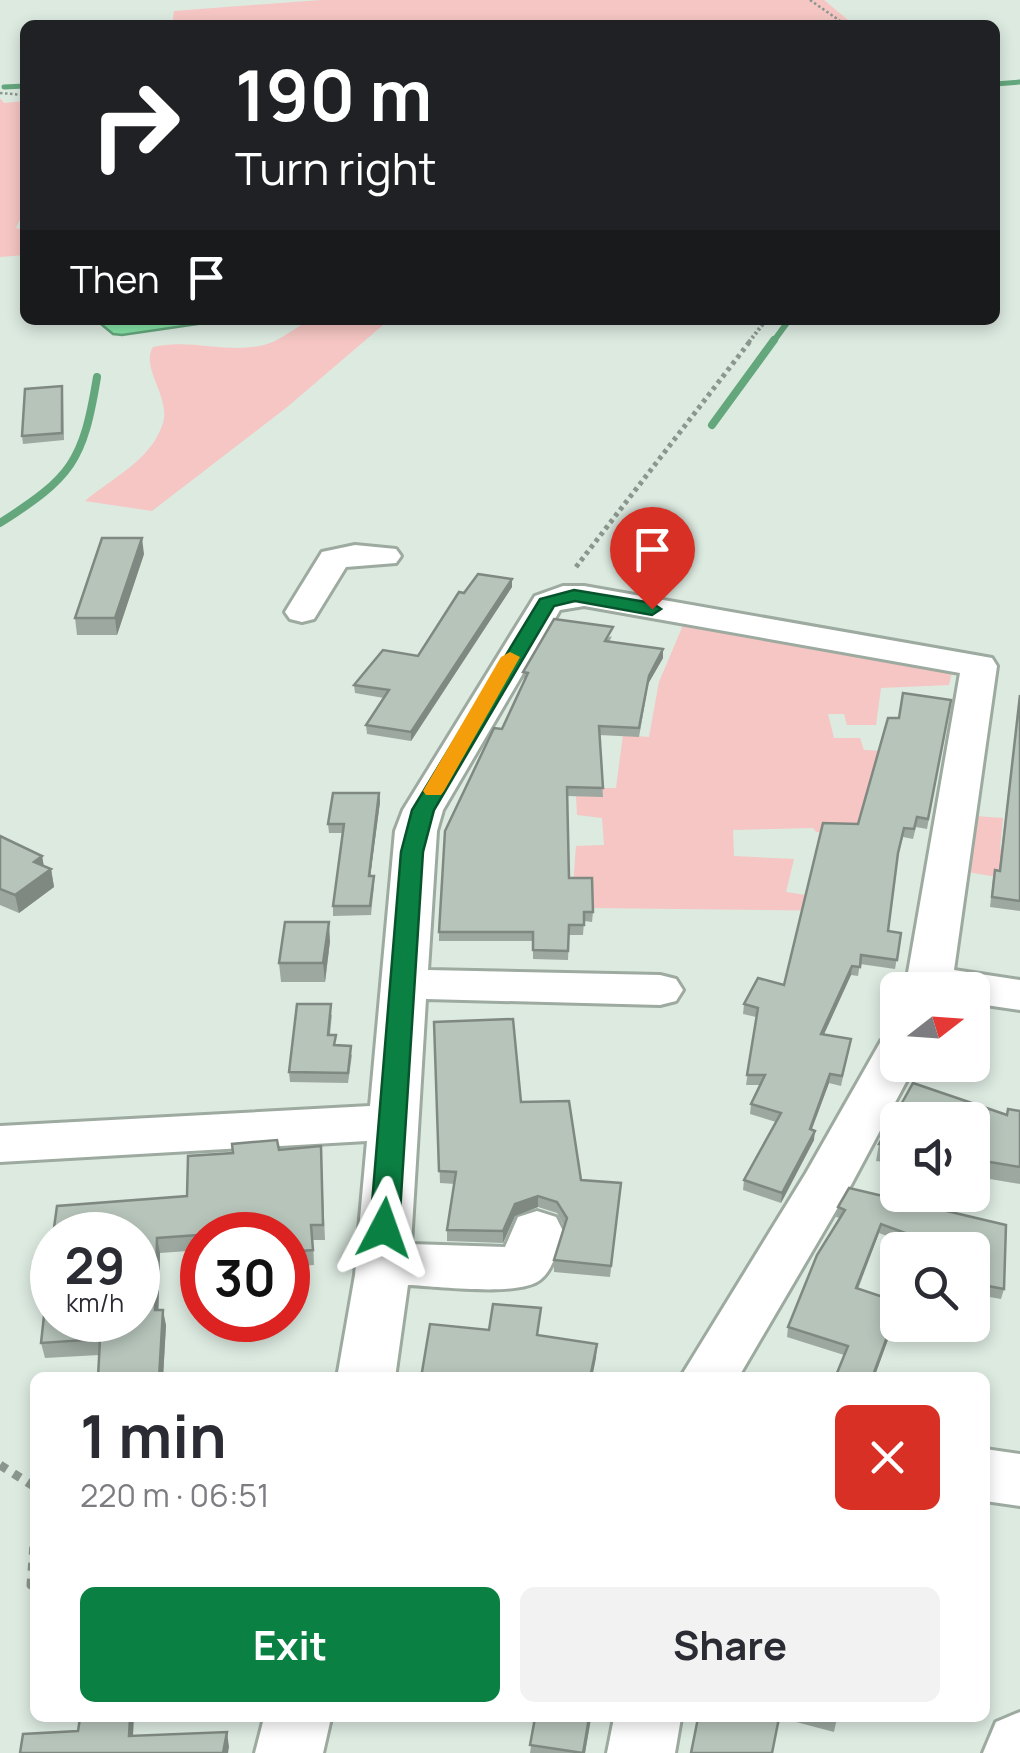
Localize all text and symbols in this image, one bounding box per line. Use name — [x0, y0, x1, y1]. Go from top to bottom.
text: 190 m — [235, 46, 432, 142]
icon: right — [70, 60, 200, 190]
text: Turn right — [235, 137, 436, 199]
icon: arrive — [179, 250, 234, 305]
text: Then — [70, 252, 159, 304]
pin — [610, 507, 695, 610]
icon: arrive — [625, 522, 680, 577]
north arrow — [880, 972, 990, 1082]
map controls — [880, 972, 990, 1342]
button: sound — [880, 1102, 990, 1212]
position arrow — [332, 1176, 436, 1280]
speed limit sign: 30 — [180, 1212, 310, 1342]
text: 29 — [65, 1231, 125, 1299]
button: search — [880, 1232, 990, 1342]
text: km/h — [66, 1285, 124, 1320]
text: 1 min — [80, 1394, 227, 1476]
button: close — [835, 1405, 940, 1510]
text: 220 m · 06:51 — [80, 1473, 270, 1517]
button: Exit — [80, 1587, 500, 1702]
button: Share — [520, 1587, 940, 1702]

